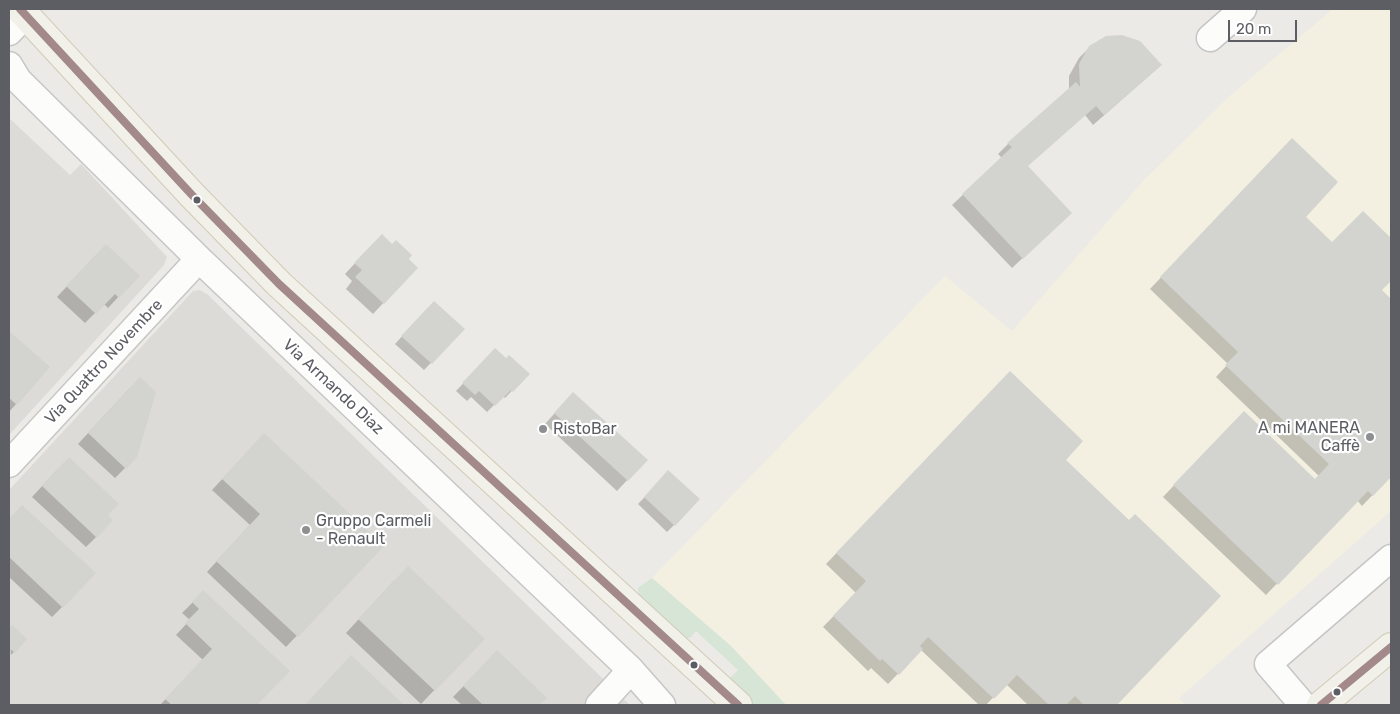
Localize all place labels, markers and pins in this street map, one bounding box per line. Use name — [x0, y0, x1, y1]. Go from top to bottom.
unlabelled marker — [192, 195, 202, 205]
place label: A mi MANERA Caffè — [1258, 418, 1360, 456]
place label: RistoBar — [553, 419, 617, 439]
marker: RistoBar — [537, 423, 549, 435]
marker: A mi MANERA Caffè — [1364, 431, 1376, 443]
place label: Gruppo Carmeli - Renault — [316, 511, 431, 549]
marker: Gruppo Carmeli - Renault — [300, 524, 312, 536]
unlabelled marker — [689, 660, 699, 670]
unlabelled marker — [1332, 687, 1342, 697]

